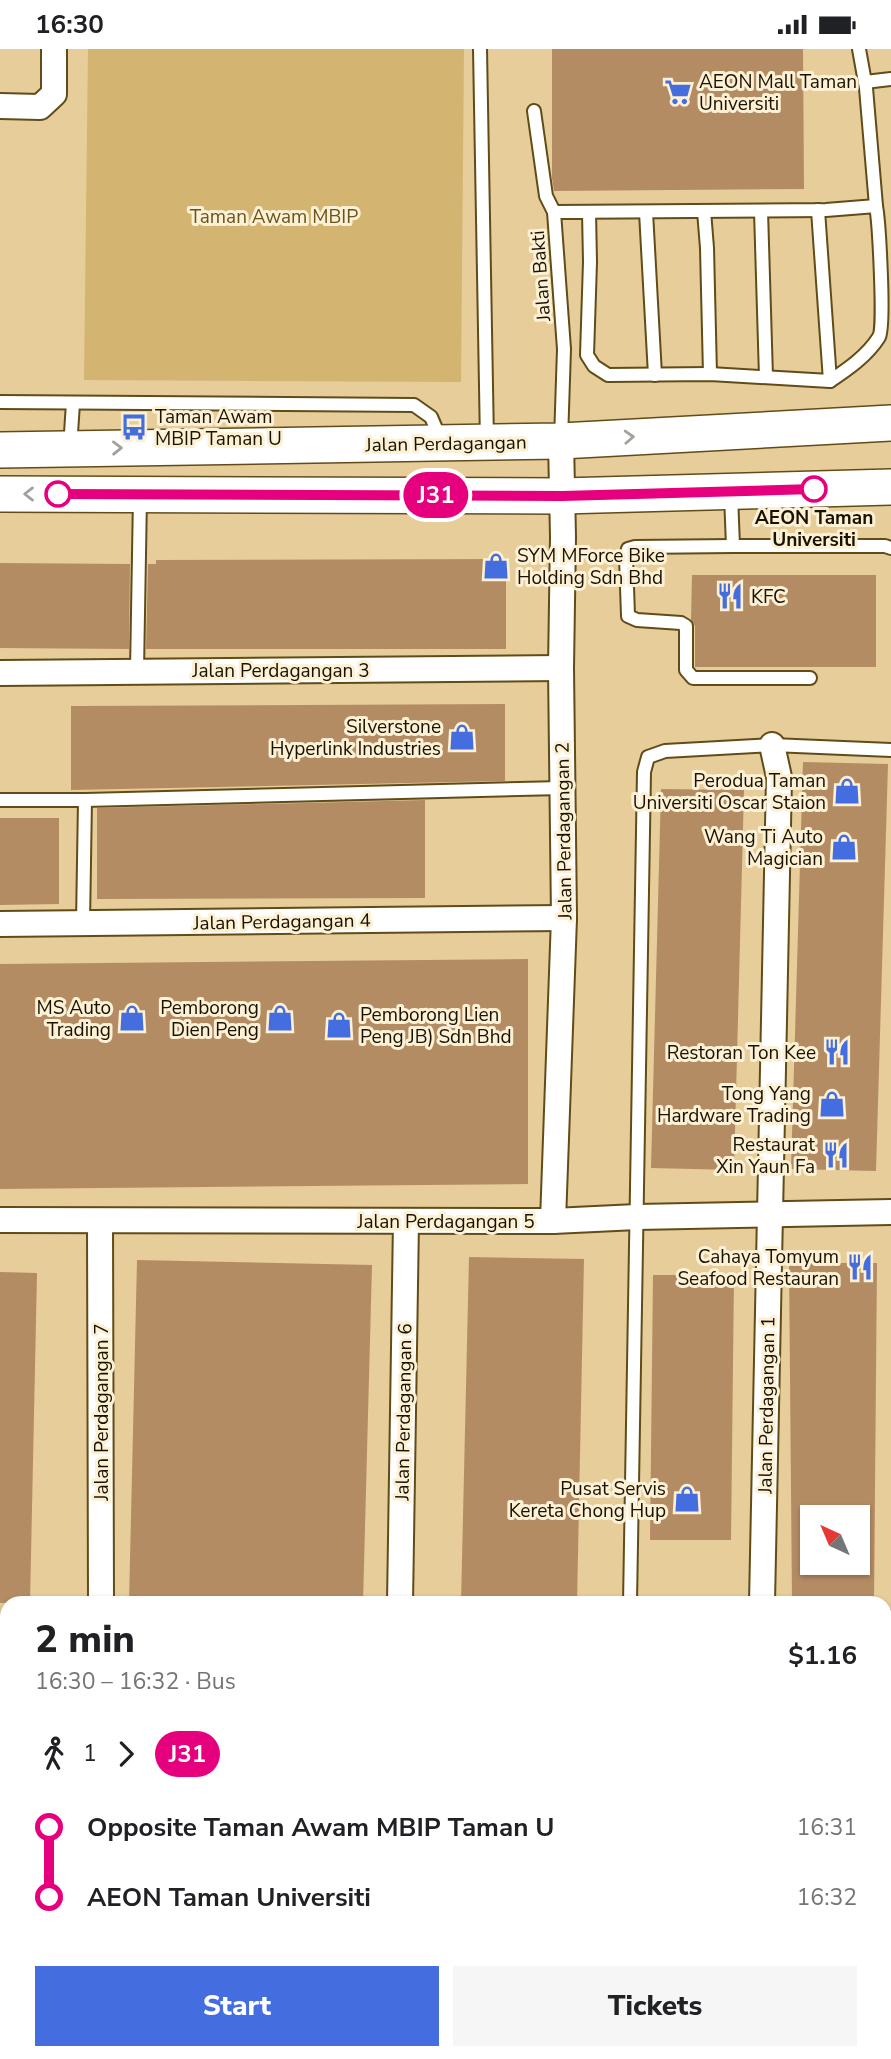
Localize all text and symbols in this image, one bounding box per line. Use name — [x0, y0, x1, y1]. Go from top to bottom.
text: 16:30 — [35, 7, 104, 42]
place label: AEON Mall Taman Universiti — [699, 69, 857, 117]
supermarket icon: AEON Mall Taman Universiti — [663, 77, 693, 107]
park label: Taman Awam MBIP — [190, 204, 358, 230]
street label: Jalan Bakti — [525, 230, 557, 323]
place label: Taman Awam MBIP Taman U — [155, 404, 282, 452]
bus stop icon: Taman Awam MBIP Taman U — [119, 412, 149, 442]
street label: Jalan Perdagangan — [364, 430, 527, 458]
one-way arrow — [624, 430, 635, 445]
one-way arrow — [112, 440, 123, 456]
line badge: J31 — [396, 472, 476, 518]
marker: AEON Taman Universiti — [801, 476, 827, 502]
text: J31 — [417, 479, 455, 511]
unlabelled marker — [45, 481, 71, 507]
one-way arrow — [23, 486, 33, 502]
place label: AEON Taman Universiti — [755, 505, 873, 553]
place label: SYM MForce Bike Holding Sdn Bhd — [517, 543, 665, 591]
shop icon: SYM MForce Bike Holding Sdn Bhd — [481, 551, 511, 581]
restaurant icon: KFC — [715, 581, 745, 611]
place label: KFC — [751, 584, 786, 610]
street label: Jalan Perdagangan 3 — [191, 658, 370, 684]
place label: Silverstone Hyperlink Industries — [270, 714, 441, 762]
shop icon: Silverstone Hyperlink Industries — [447, 722, 477, 752]
street label: Jalan Perdagangan 2 — [549, 742, 579, 921]
place label: Perodua Taman Universiti Oscar Staion — [633, 768, 826, 816]
shop icon: Perodua Taman Universiti Oscar Staion — [832, 776, 862, 806]
place label: Wang Ti Auto Magician — [704, 824, 823, 872]
shop icon: Wang Ti Auto Magician — [829, 832, 859, 862]
street label: Jalan Perdagangan 4 — [192, 907, 371, 937]
place label: MS Auto Trading — [37, 995, 111, 1043]
place label: Pemborong Dien Peng — [160, 995, 259, 1043]
place label: Pemborong Lien Peng JB) Sdn Bhd — [360, 1002, 512, 1050]
shop icon: MS Auto Trading — [117, 1003, 147, 1033]
shop icon: Pemborong Dien Peng — [265, 1003, 295, 1033]
shop icon: Pemborong Lien Peng JB) Sdn Bhd — [324, 1010, 354, 1040]
restaurant icon: Restoran Ton Kee — [822, 1037, 852, 1067]
place label: Restoran Ton Kee — [667, 1040, 816, 1066]
place label: Tong Yang Hardware Trading — [657, 1081, 811, 1129]
shop icon: Tong Yang Hardware Trading — [817, 1089, 847, 1119]
place label: Restaurat Xin Yaun Fa — [716, 1132, 815, 1180]
restaurant icon: Restaurat Xin Yaun Fa — [821, 1140, 851, 1170]
street label: Jalan Perdagangan 5 — [356, 1209, 535, 1235]
place label: Cahaya Tomyum Seafood Restauran — [677, 1244, 839, 1292]
restaurant icon: Cahaya Tomyum Seafood Restauran — [845, 1252, 875, 1282]
street label: Jalan Perdagangan 1 — [752, 1316, 782, 1495]
street label: Jalan Perdagangan 7 — [89, 1323, 115, 1502]
street label: Jalan Perdagangan 6 — [389, 1323, 419, 1502]
place label: Pusat Servis Kereta Chong Hup — [509, 1476, 666, 1524]
shop icon: Pusat Servis Kereta Chong Hup — [672, 1484, 702, 1514]
north arrow — [800, 1505, 870, 1575]
map controls — [800, 1505, 870, 1575]
text: 2 min — [35, 1614, 135, 1665]
text: $1.16 — [788, 1638, 857, 1673]
text: 16:30 – 16:32 · Bus — [35, 1666, 236, 1697]
icon: walk — [35, 1735, 73, 1773]
icon: forward — [107, 1735, 145, 1773]
text: 1 — [83, 1738, 97, 1769]
text: J31 — [169, 1738, 206, 1770]
text: Opposite Taman Awam MBIP Taman U — [87, 1810, 555, 1845]
text: 16:31 — [797, 1812, 857, 1843]
text: AEON Taman Universiti — [87, 1880, 371, 1915]
text: 16:32 — [797, 1882, 857, 1913]
button: Start — [35, 1966, 439, 2046]
button: Tickets — [453, 1966, 857, 2046]

